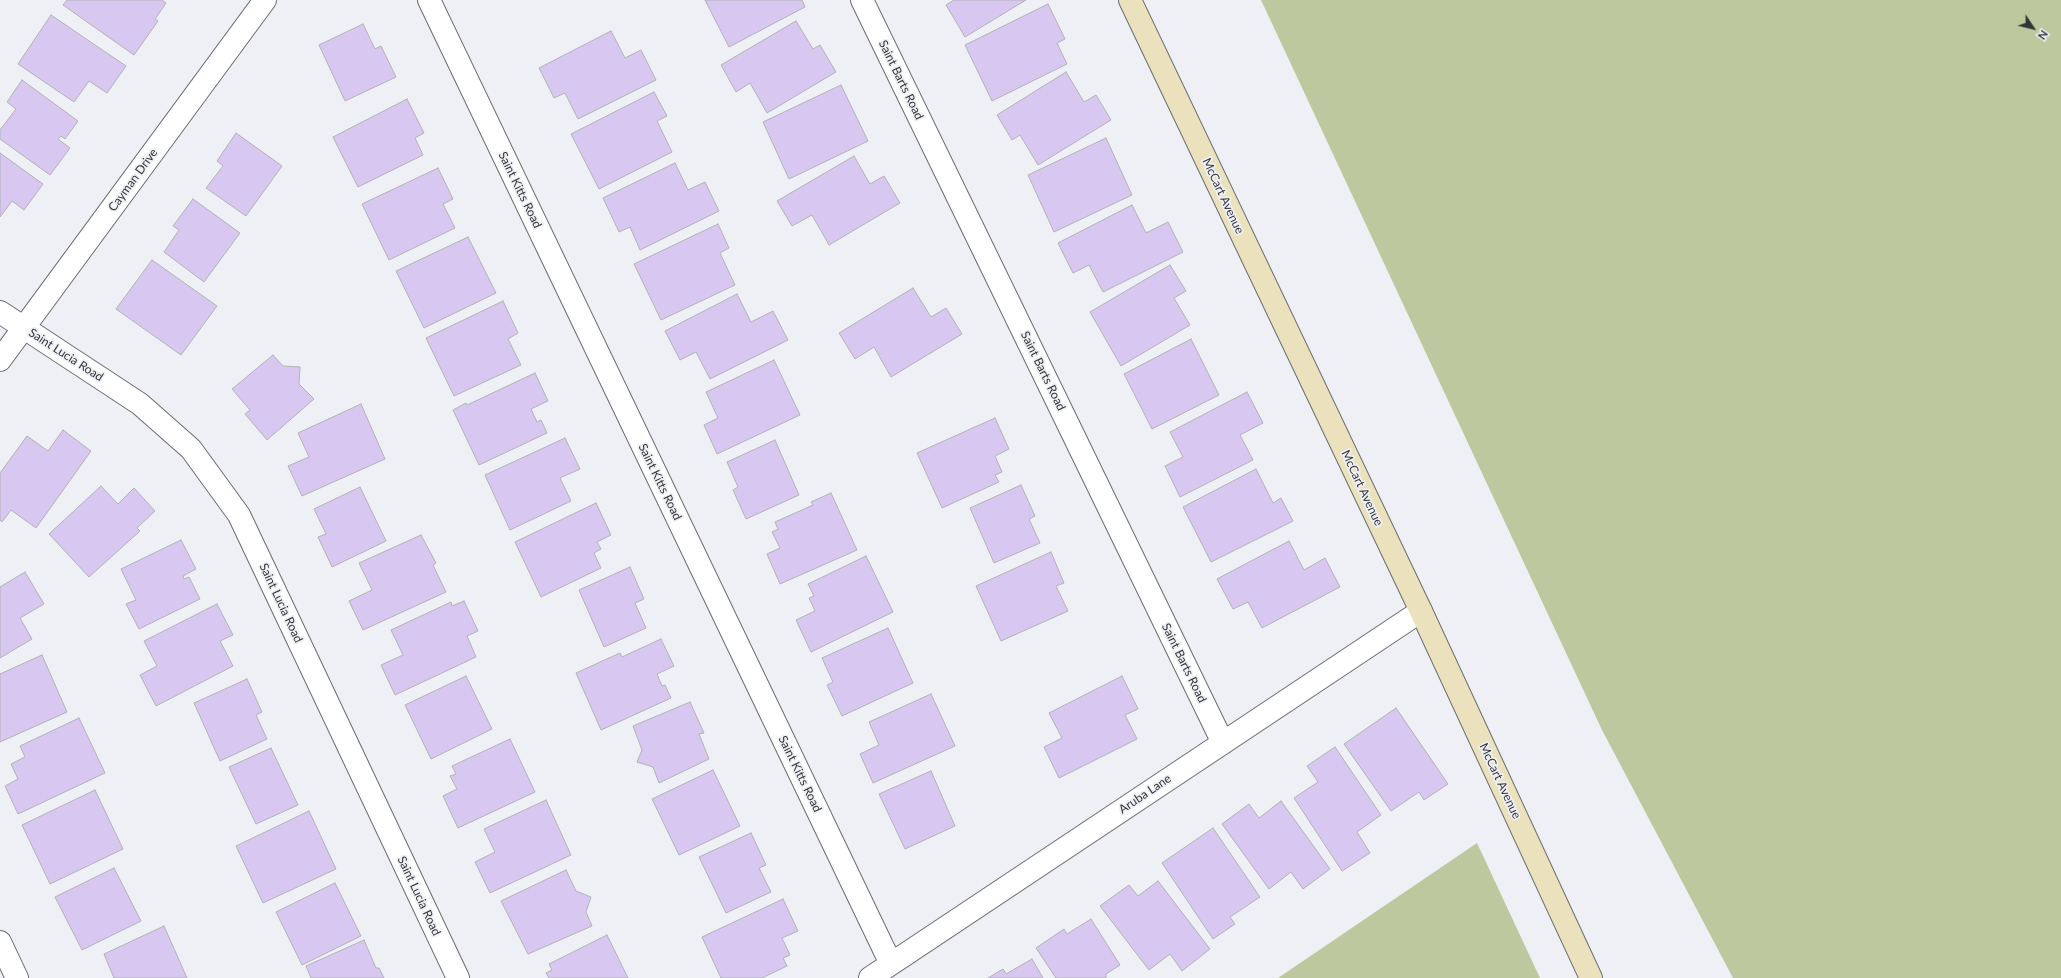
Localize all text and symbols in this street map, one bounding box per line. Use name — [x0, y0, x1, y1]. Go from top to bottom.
north arrow — [2013, 8, 2053, 48]
text: N — [2035, 28, 2051, 42]
street label: Saint Barts Road — [876, 38, 926, 122]
street label: Cayman Drive — [105, 146, 161, 214]
street label: Saint Kitts Road — [495, 149, 545, 231]
street label: McCart Avenue — [1199, 156, 1247, 236]
street label: Saint Lucia Road — [26, 326, 106, 384]
street label: Saint Barts Road — [1018, 329, 1068, 413]
street label: Saint Kitts Road — [635, 441, 685, 523]
street label: McCart Avenue — [1338, 448, 1386, 528]
street label: Saint Lucia Road — [256, 561, 306, 645]
street label: Saint Barts Road — [1159, 621, 1209, 705]
street label: Saint Kitts Road — [775, 733, 825, 815]
street label: McCart Avenue — [1476, 741, 1524, 821]
street label: Aruba Lane — [1116, 771, 1174, 817]
street label: Saint Lucia Road — [394, 854, 444, 938]

